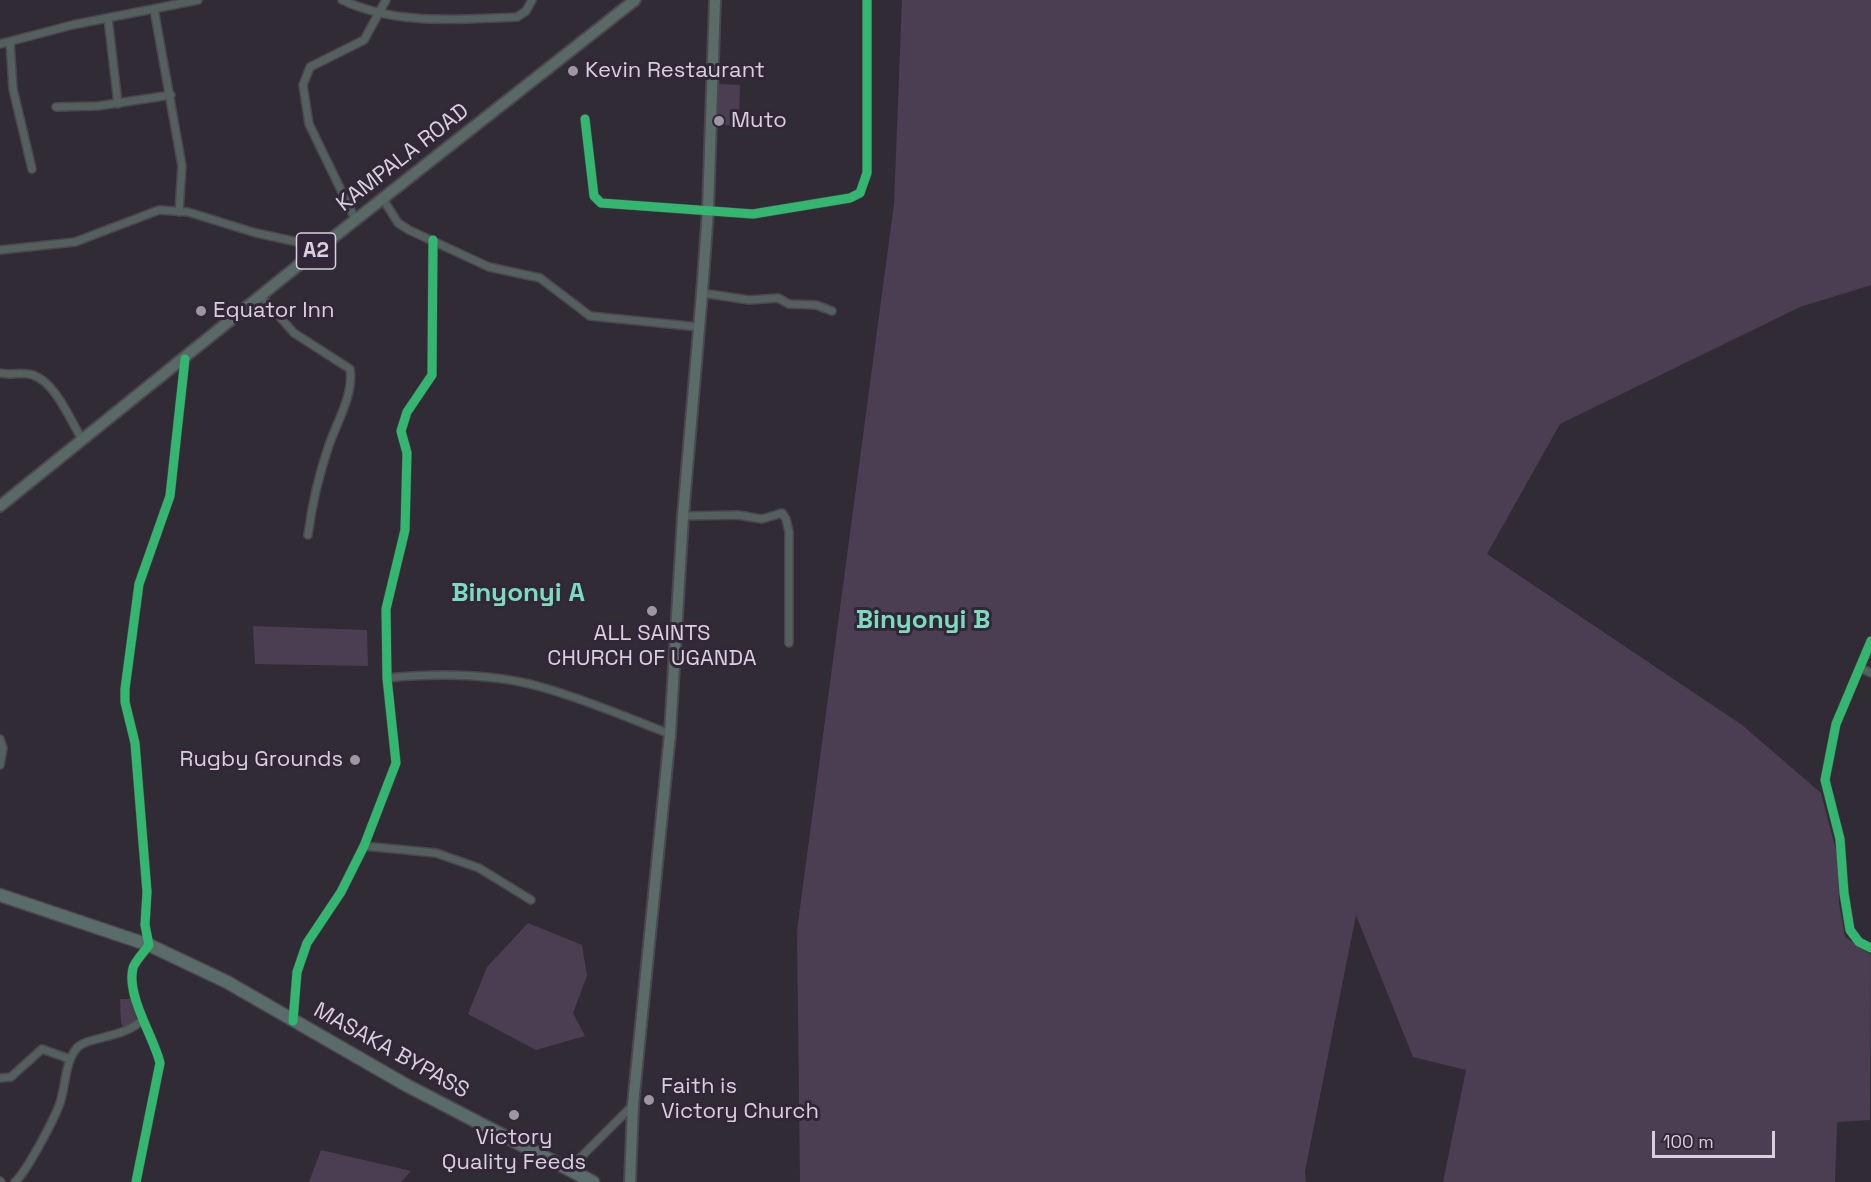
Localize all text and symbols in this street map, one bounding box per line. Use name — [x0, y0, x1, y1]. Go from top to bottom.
place label: Kevin Restaurant — [585, 58, 765, 84]
marker: Kevin Restaurant — [566, 64, 580, 78]
street label: KAMPALA ROAD — [332, 98, 474, 218]
place label: Muto — [731, 108, 787, 134]
marker: Muto — [712, 114, 726, 128]
road number: A2 — [296, 233, 336, 269]
place label: Equator Inn — [213, 298, 335, 324]
marker: Equator Inn — [194, 304, 208, 318]
district label: Binyonyi A — [451, 578, 585, 610]
marker: ALL SAINTS CHURCH OF UGANDA — [645, 604, 659, 618]
district label: Binyonyi B — [856, 605, 990, 637]
place label: ALL SAINTS CHURCH OF UGANDA — [547, 621, 757, 672]
place label: Rugby Grounds — [180, 747, 343, 773]
marker: Rugby Grounds — [348, 753, 362, 767]
street label: MASAKA BYPASS — [309, 997, 473, 1105]
place label: Faith is Victory Church — [661, 1074, 819, 1126]
marker: Faith is Victory Church — [642, 1093, 656, 1107]
marker: Victory Quality Feeds — [507, 1108, 521, 1122]
scale bar — [1655, 1119, 1778, 1157]
place label: Victory Quality Feeds — [442, 1125, 586, 1176]
text: 100 m — [1663, 1130, 1714, 1153]

